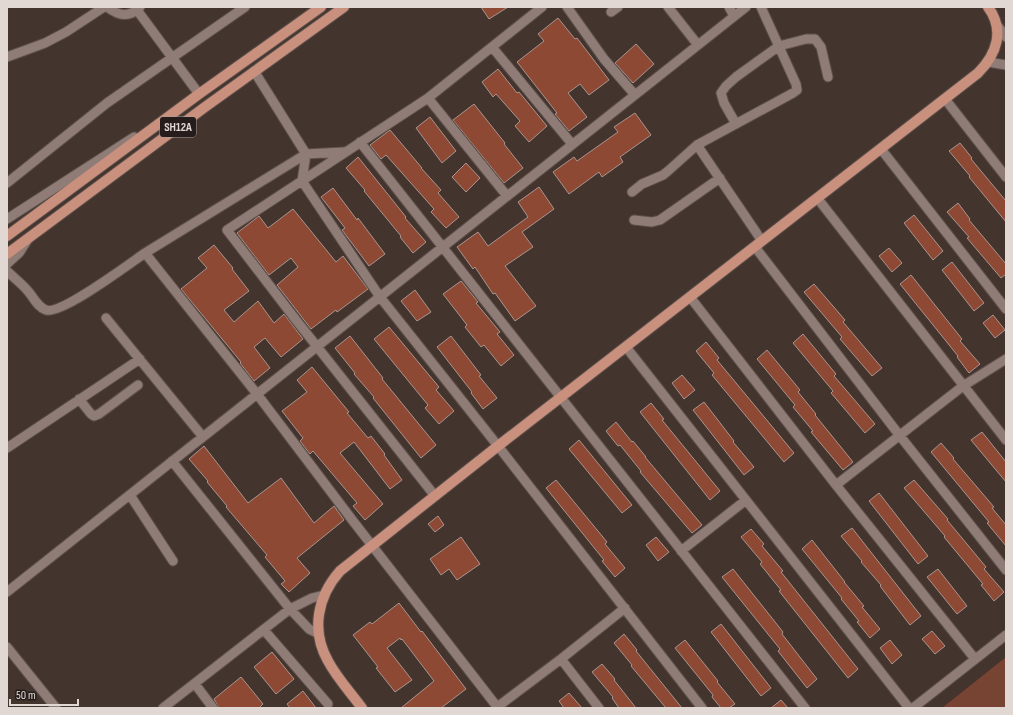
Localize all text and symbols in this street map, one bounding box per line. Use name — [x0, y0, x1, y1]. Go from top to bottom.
road number: SH12A — [160, 117, 196, 137]
scale bar — [10, 681, 78, 707]
text: 50 m — [16, 688, 36, 703]

